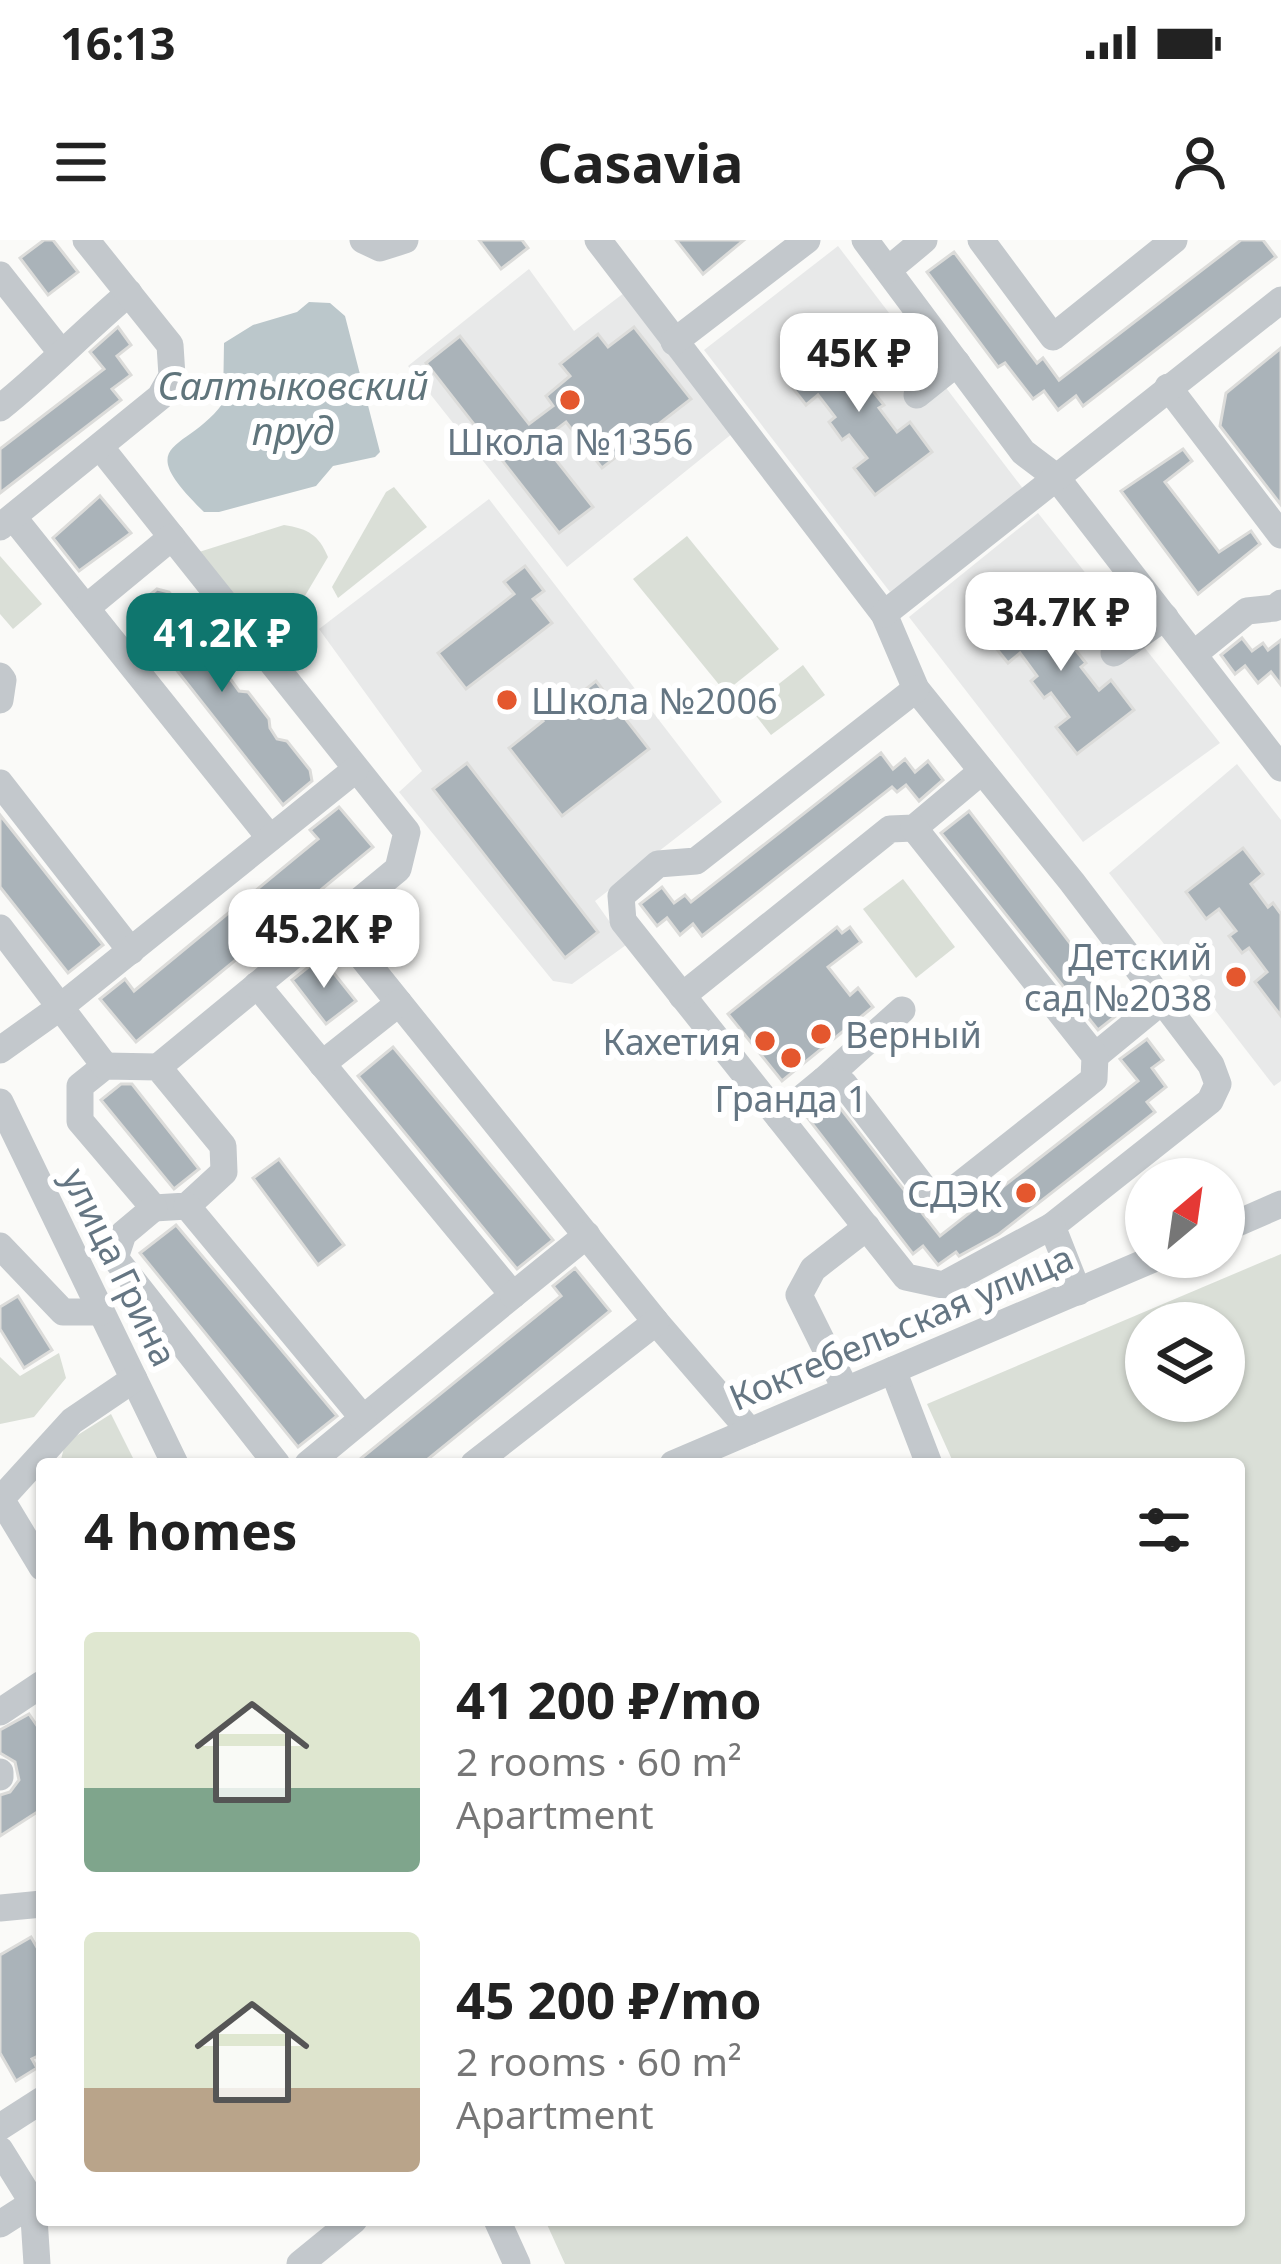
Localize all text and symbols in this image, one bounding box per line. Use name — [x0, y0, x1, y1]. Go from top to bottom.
text: 16:13 — [60, 12, 176, 73]
text: Casavia — [538, 125, 743, 199]
icon: menu — [48, 129, 114, 195]
icon: person — [1167, 129, 1233, 195]
pin: 45K ₽ — [775, 313, 943, 415]
text: 45K ₽ — [807, 325, 911, 378]
water label: Салтыковский пруд — [157, 358, 429, 456]
marker: Школа №1356 — [557, 387, 583, 413]
place label: Школа №1356 — [447, 417, 693, 466]
pin: 34.7K ₽ — [950, 572, 1172, 674]
text: 34.7K ₽ — [992, 584, 1130, 637]
pin: 41.2K ₽ — [111, 593, 333, 695]
text: 41.2K ₽ — [153, 605, 291, 658]
place label: Школа №2006 — [531, 676, 778, 725]
marker: Школа №2006 — [494, 687, 520, 713]
pin: 45.2K ₽ — [213, 889, 435, 991]
text: 45.2K ₽ — [255, 901, 393, 954]
place label: Детский сад №2038 — [1024, 932, 1212, 1022]
marker: Детский сад №2038 — [1223, 964, 1249, 990]
place label: Верный — [845, 1010, 982, 1059]
place label: Кахетия — [603, 1017, 741, 1066]
marker: Верный — [808, 1021, 834, 1047]
marker: Кахетия — [752, 1028, 778, 1054]
marker: Гранда 1 — [778, 1045, 804, 1071]
place label: Гранда 1 — [714, 1074, 868, 1123]
north arrow — [1125, 1158, 1245, 1278]
map controls — [1125, 1158, 1245, 1422]
street label: улица Грина — [51, 1160, 189, 1374]
place label: СДЭК — [907, 1169, 1002, 1218]
marker: СДЭК — [1013, 1180, 1039, 1206]
street label: Коктебельская улица — [722, 1232, 1080, 1422]
button: layers — [1125, 1302, 1245, 1422]
text: 4 homes — [84, 1495, 297, 1565]
icon: filters — [1131, 1497, 1197, 1563]
text: 41 200 ₽/mo — [456, 1664, 762, 1734]
icon: home — [180, 1680, 324, 1824]
text: 2 rooms · 60 m² — [456, 1734, 742, 1787]
text: Apartment — [456, 1787, 654, 1840]
text: 45 200 ₽/mo — [456, 1964, 762, 2034]
icon: home — [180, 1980, 324, 2124]
text: 2 rooms · 60 m² — [456, 2034, 742, 2087]
text: Apartment — [456, 2087, 654, 2140]

